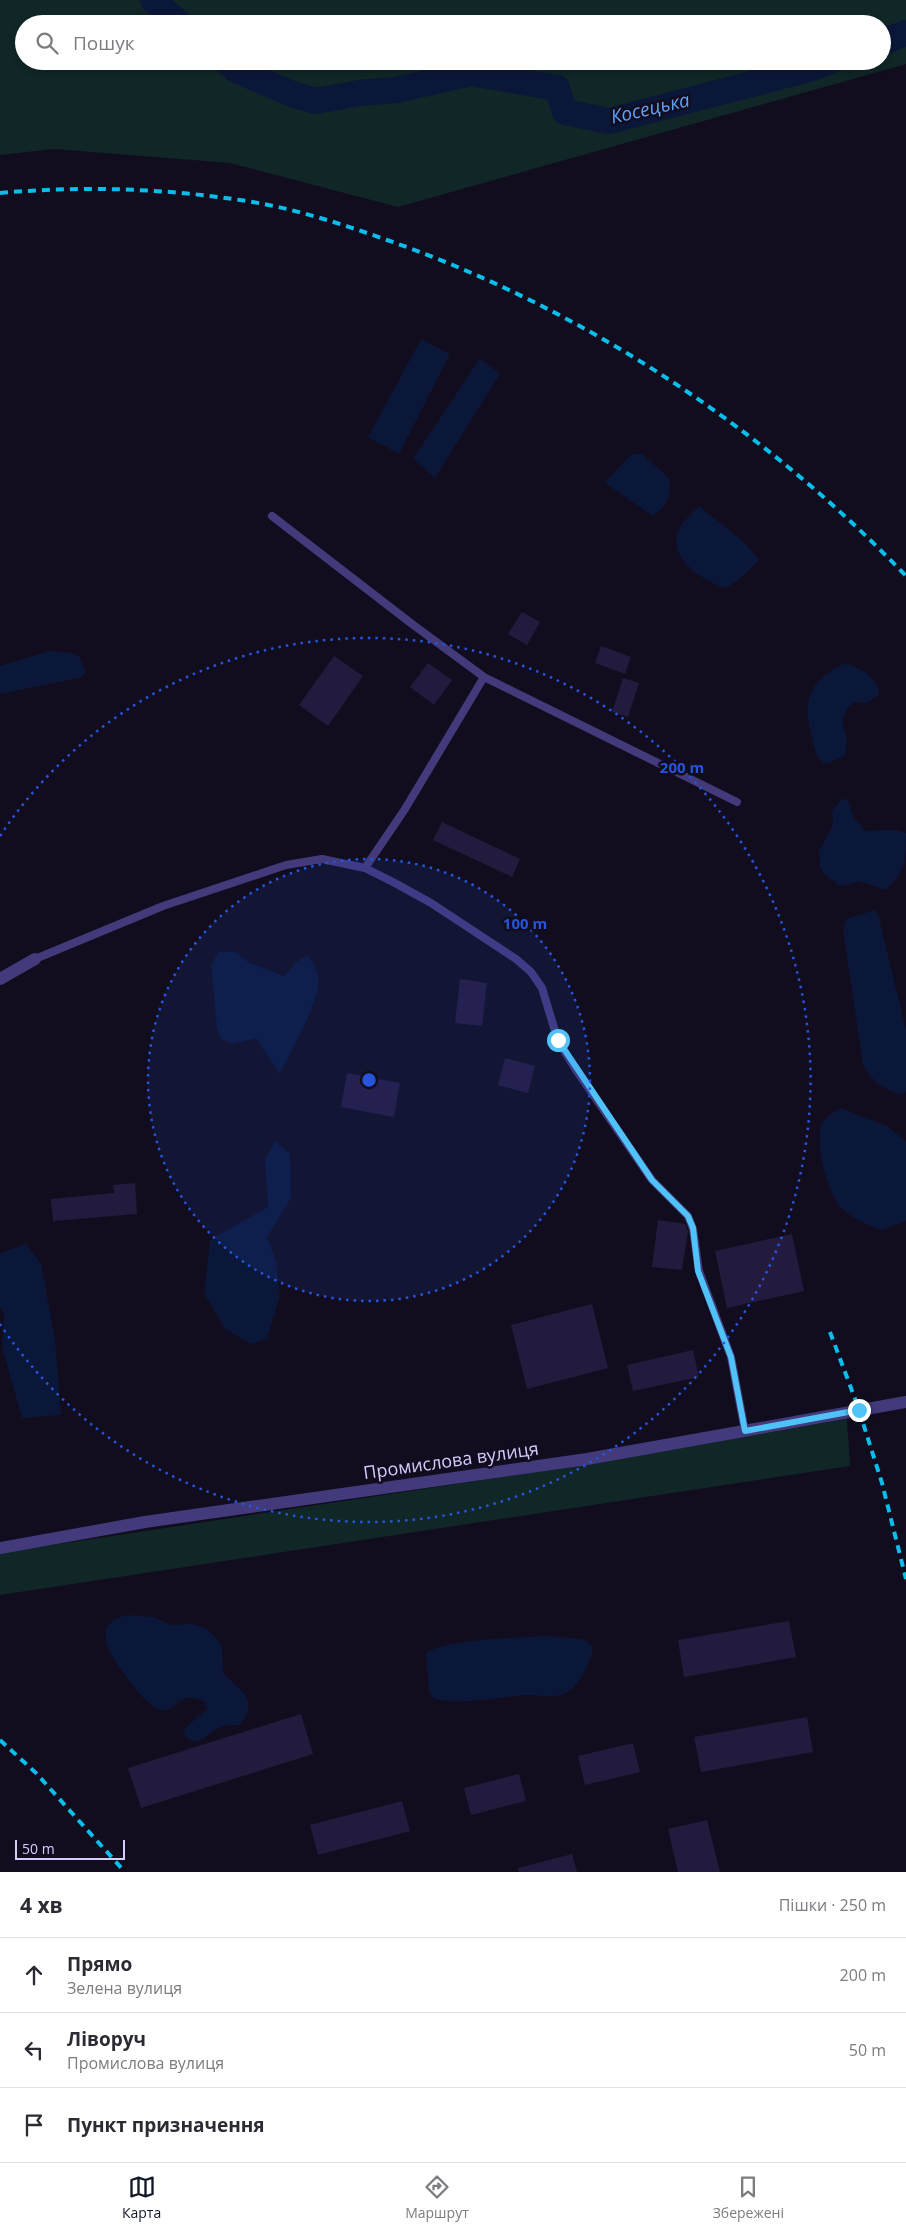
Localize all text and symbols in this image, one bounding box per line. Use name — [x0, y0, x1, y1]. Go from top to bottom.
search box — [15, 15, 891, 70]
icon: search — [33, 29, 61, 57]
text: Пошук — [73, 30, 135, 56]
water label: Косецька — [608, 86, 692, 130]
text: 200 m — [660, 757, 704, 777]
text: 100 m — [503, 913, 547, 933]
route start — [547, 1029, 570, 1052]
centre of rings — [360, 1071, 378, 1089]
route end — [848, 1399, 871, 1422]
street label: Промислова вулиця — [362, 1436, 540, 1484]
scale bar — [15, 1837, 125, 1860]
text: 50 m — [22, 1839, 55, 1858]
text: 4 хв — [20, 1891, 63, 1919]
text: Пішки · 250 m — [779, 1894, 886, 1916]
text: Прямо — [67, 1951, 132, 1977]
icon: ahead — [20, 1961, 48, 1989]
text: 200 m — [840, 1964, 886, 1986]
text: Зелена вулиця — [67, 1977, 182, 1999]
text: Ліворуч — [67, 2026, 146, 2052]
icon: left — [20, 2036, 48, 2064]
text: 50 m — [849, 2039, 886, 2061]
text: Промислова вулиця — [67, 2052, 224, 2074]
icon: arrive — [20, 2111, 48, 2139]
text: Пункт призначення — [67, 2112, 265, 2138]
tab: Карта — [122, 2173, 161, 2222]
tab: Маршрут — [405, 2173, 469, 2222]
tab: Збережені — [713, 2173, 784, 2222]

